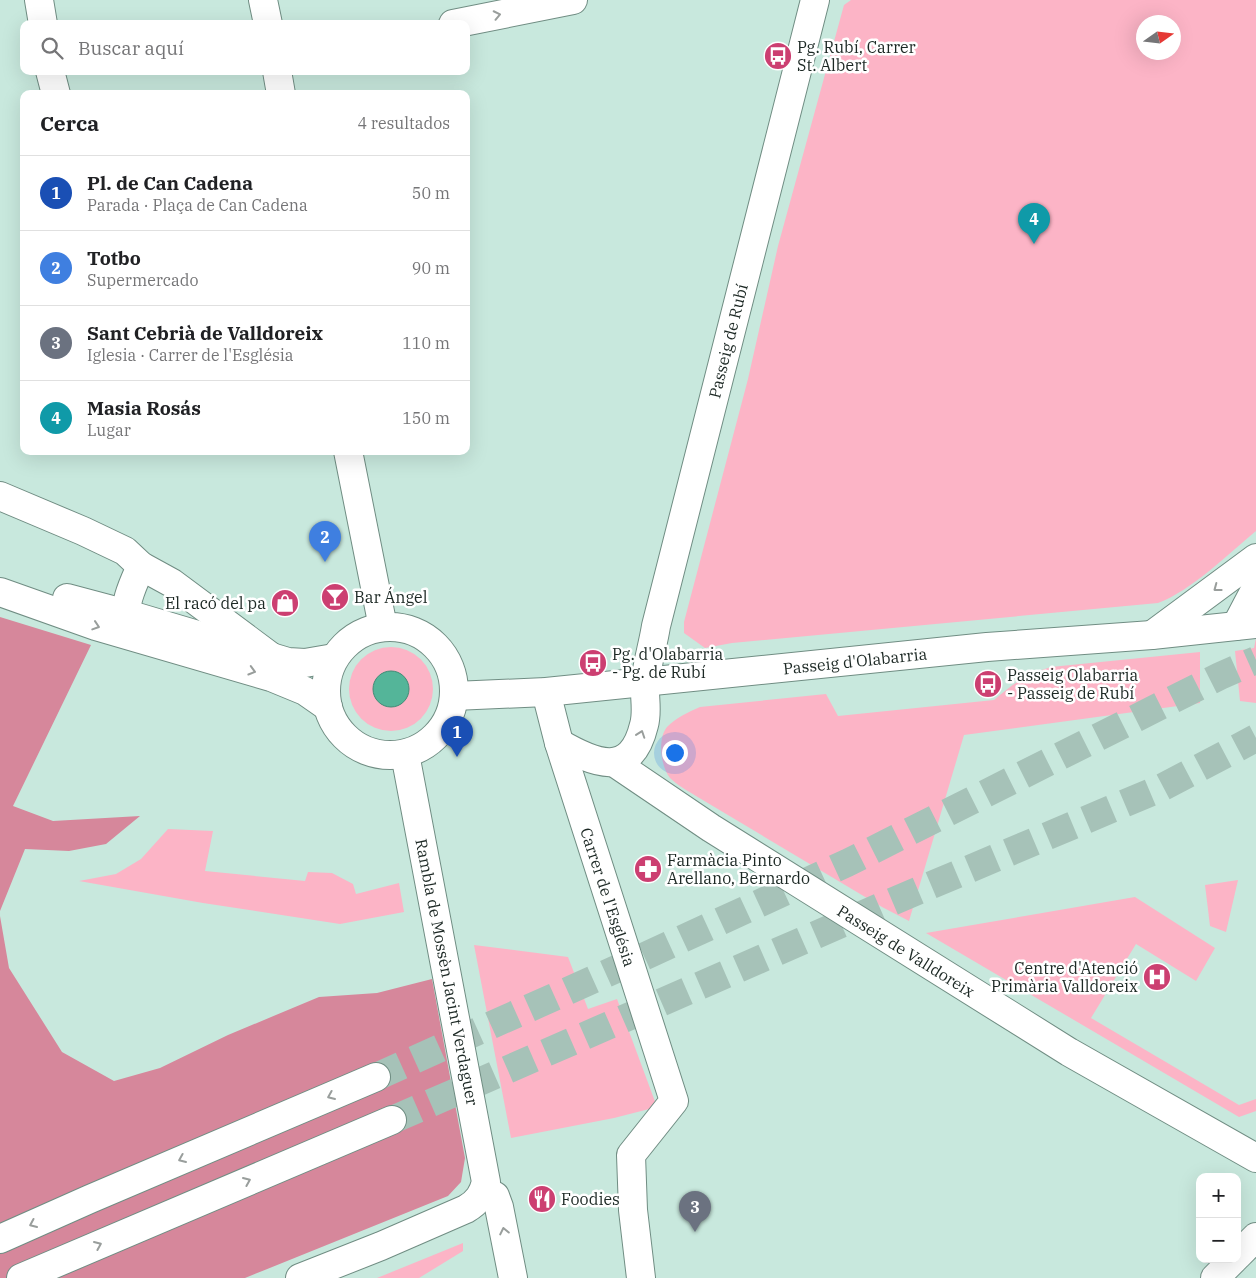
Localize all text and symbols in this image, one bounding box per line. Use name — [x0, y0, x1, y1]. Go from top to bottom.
one-way arrow — [493, 10, 502, 20]
north arrow — [1136, 15, 1181, 60]
search box — [20, 20, 470, 75]
icon: search — [38, 34, 66, 62]
text: Buscar aquí — [78, 36, 184, 60]
place label: Pg. Rubí, Carrer St. Albert — [797, 37, 916, 75]
bus stop icon: Pg. Rubí, Carrer St. Albert — [763, 41, 793, 71]
text: Cerca — [40, 109, 99, 137]
text: 4 resultados — [358, 113, 450, 133]
text: Pl. de Can Cadena — [87, 171, 253, 195]
text: 1 — [51, 183, 61, 203]
text: 50 m — [412, 183, 450, 203]
text: Parada · Plaça de Can Cadena — [87, 195, 308, 215]
pin: 4 — [1018, 203, 1050, 244]
text: Totbo — [87, 246, 141, 270]
text: 2 — [51, 258, 61, 278]
text: 90 m — [412, 258, 450, 278]
text: Supermercado — [87, 270, 199, 290]
street label: Passeig de Rubí — [704, 282, 752, 400]
text: Sant Cebrià de Valldoreix — [87, 321, 323, 345]
text: 3 — [51, 333, 61, 353]
text: 110 m — [402, 333, 450, 353]
text: Iglesia · Carrer de l'Església — [87, 345, 294, 365]
text: Masia Rosás — [87, 396, 201, 420]
text: 4 — [51, 408, 61, 428]
text: 150 m — [402, 408, 450, 428]
text: Lugar — [87, 420, 131, 440]
pin: 2 — [309, 521, 341, 562]
bar icon: Bar Ángel — [320, 582, 350, 612]
one-way arrow — [1214, 582, 1223, 590]
place label: Bar Ángel — [354, 586, 428, 607]
shop icon: El racó del pa — [270, 588, 300, 618]
place label: El racó del pa — [165, 593, 266, 613]
one-way arrow — [91, 620, 99, 630]
street label: Passeig d'Olabarria — [782, 643, 928, 679]
place label: Pg. d'Olabarria - Pg. de Rubí — [612, 644, 723, 682]
bus stop icon: Pg. d'Olabarria - Pg. de Rubí — [578, 648, 608, 678]
place label: Passeig Olabarria - Passeig de Rubí — [1007, 665, 1139, 703]
one-way arrow — [247, 666, 255, 676]
bus stop icon: Passeig Olabarria - Passeig de Rubí — [973, 669, 1003, 699]
pin: 1 — [441, 716, 473, 757]
one-way arrow — [635, 730, 645, 738]
your location — [662, 740, 688, 766]
street label: Carrer de l'Església — [576, 825, 640, 969]
street label: Rambla de Mossèn Jacint Verdaguer — [411, 837, 483, 1107]
place label: Farmàcia Pinto Arellano, Bernardo — [667, 850, 810, 888]
pharmacy icon: Farmàcia Pinto Arellano, Bernardo — [633, 854, 663, 884]
street label: Passeig de Valldoreix — [834, 901, 978, 1001]
place label: Centre d'Atenció Primària Valldoreix — [991, 958, 1138, 996]
hospital icon: Centre d'Atenció Primària Valldoreix — [1142, 962, 1172, 992]
one-way arrow — [327, 1089, 336, 1100]
one-way arrow — [178, 1153, 187, 1164]
map controls — [1196, 1173, 1241, 1263]
button: + — [1196, 1173, 1241, 1218]
one-way arrow — [242, 1177, 251, 1188]
restaurant icon: Foodies — [527, 1184, 557, 1214]
place label: Foodies — [561, 1189, 620, 1209]
pin: 3 — [679, 1191, 711, 1232]
one-way arrow — [29, 1218, 38, 1229]
button: − — [1196, 1218, 1241, 1263]
one-way arrow — [499, 1226, 510, 1235]
one-way arrow — [93, 1240, 102, 1251]

